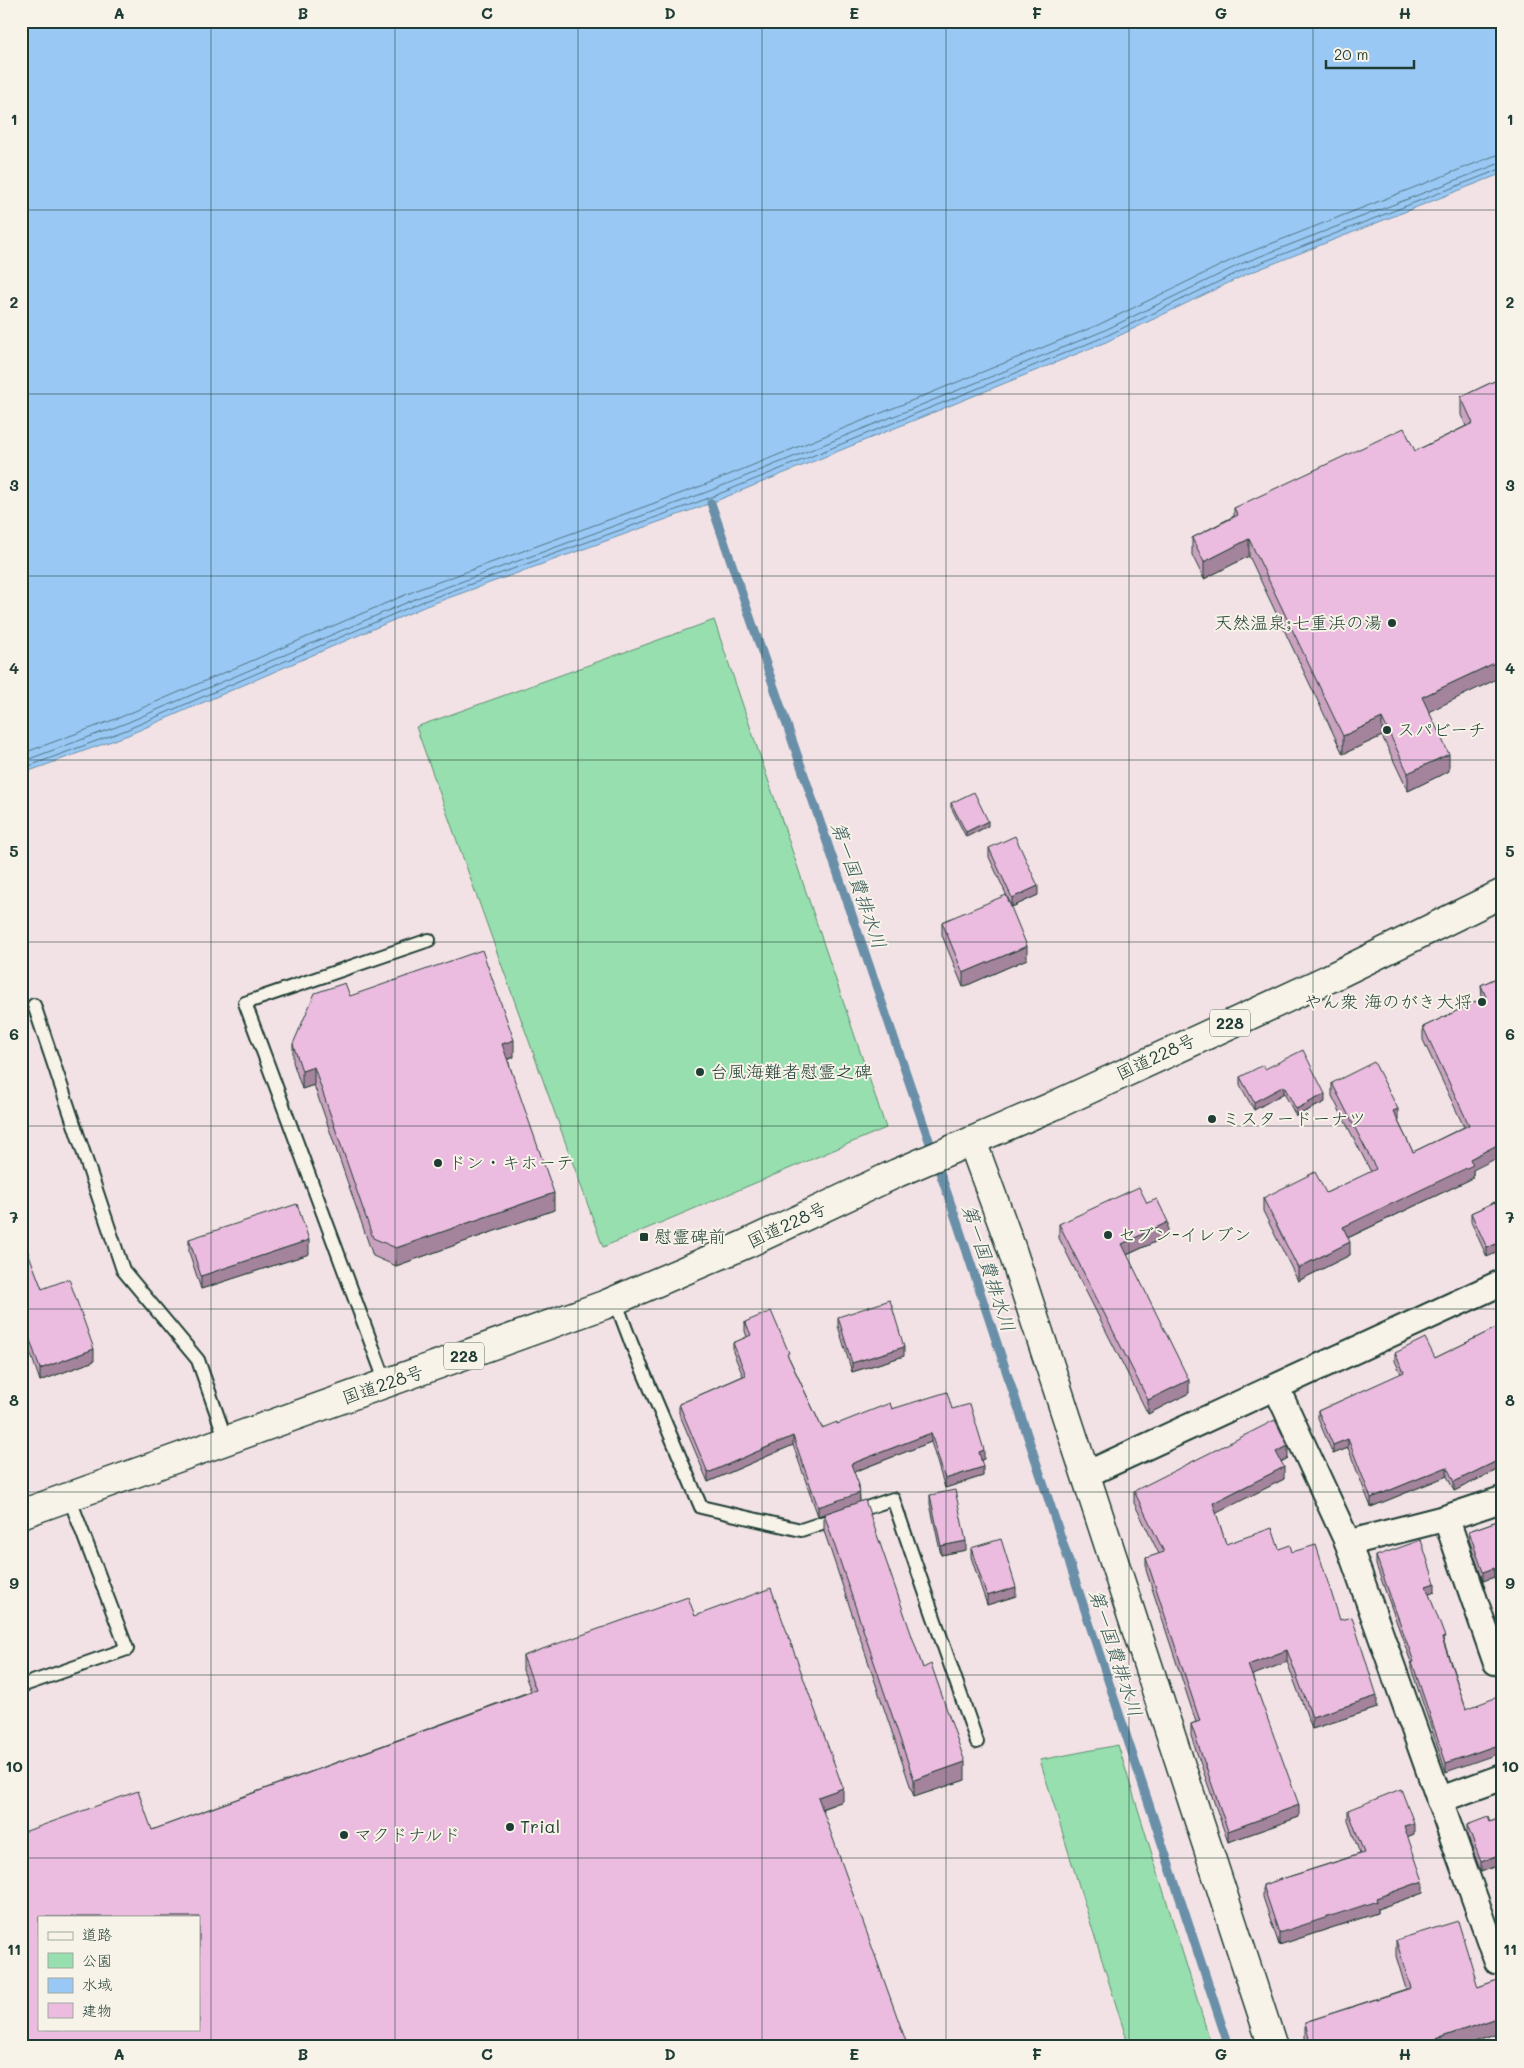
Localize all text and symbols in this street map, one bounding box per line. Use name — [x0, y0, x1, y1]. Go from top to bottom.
text: A — [113, 2, 125, 23]
text: B — [298, 2, 308, 23]
text: C — [481, 2, 493, 23]
text: D — [664, 2, 676, 23]
text: E — [849, 2, 859, 23]
text: F — [1032, 2, 1042, 23]
text: G — [1215, 2, 1227, 23]
text: H — [1399, 2, 1411, 23]
scale bar — [1326, 38, 1414, 70]
text: 20 m — [1334, 44, 1368, 64]
text: 1 — [10, 108, 18, 129]
text: 1 — [1506, 108, 1514, 129]
text: 2 — [10, 291, 19, 312]
text: 2 — [1506, 291, 1515, 312]
text: 3 — [9, 474, 19, 495]
text: 3 — [1505, 474, 1515, 495]
place label: 天然温泉;七重浜の湯 — [1214, 610, 1382, 634]
marker: 天然温泉;七重浜の湯 — [1386, 617, 1398, 629]
text: 4 — [9, 657, 19, 678]
text: 4 — [1505, 657, 1515, 678]
place label: スパビーチ — [1397, 717, 1486, 741]
marker: スパビーチ — [1381, 724, 1393, 736]
water label: 第一国費排水川 — [826, 818, 893, 952]
text: 5 — [9, 840, 19, 861]
text: 5 — [1505, 840, 1515, 861]
place label: やん衆 海のがき大将 — [1304, 989, 1472, 1013]
marker: やん衆 海のがき大将 — [1476, 996, 1488, 1008]
road number: 228 — [1210, 1010, 1250, 1036]
text: 6 — [9, 1023, 19, 1044]
text: 6 — [1505, 1023, 1515, 1044]
street label: 国道228号 — [1112, 1027, 1199, 1085]
place label: 台風海難者慰霊之碑 — [710, 1059, 872, 1083]
marker: 台風海難者慰霊之碑 — [694, 1066, 706, 1078]
place label: ミスタードーナツ — [1222, 1106, 1366, 1130]
marker: ミスタードーナツ — [1206, 1113, 1218, 1125]
place label: ドン・キホーテ — [448, 1150, 574, 1174]
marker: ドン・キホーテ — [432, 1157, 444, 1169]
street label: 国道228号 — [743, 1195, 830, 1253]
water label: 第一国費排水川 — [957, 1201, 1022, 1335]
text: 7 — [10, 1206, 19, 1227]
text: 7 — [1506, 1206, 1515, 1227]
place label: セブン-イレブン — [1118, 1222, 1252, 1246]
place label: 慰霊碑前 — [654, 1224, 726, 1248]
marker: セブン-イレブン — [1102, 1229, 1114, 1241]
marker: 慰霊碑前 — [638, 1231, 650, 1243]
road number: 228 — [444, 1342, 484, 1370]
street label: 国道228号 — [339, 1359, 427, 1409]
text: 8 — [9, 1389, 19, 1410]
text: 8 — [1505, 1389, 1515, 1410]
text: 9 — [9, 1572, 19, 1593]
text: 9 — [1505, 1572, 1515, 1593]
water label: 第一国費排水川 — [1084, 1586, 1149, 1720]
text: 10 — [5, 1755, 23, 1776]
text: 10 — [1501, 1755, 1519, 1776]
place label: Trial — [520, 1814, 560, 1838]
marker: Trial — [504, 1821, 516, 1833]
place label: マクドナルド — [354, 1822, 461, 1846]
marker: マクドナルド — [338, 1829, 350, 1841]
legend — [38, 1916, 200, 2030]
text: 道路 — [82, 1924, 112, 1944]
text: 11 — [7, 1938, 21, 1959]
text: 11 — [1503, 1938, 1517, 1959]
text: 公園 — [82, 1950, 112, 1970]
text: 水域 — [82, 1974, 112, 1994]
text: 建物 — [82, 2000, 112, 2020]
text: A — [113, 2043, 125, 2064]
text: B — [298, 2043, 308, 2064]
text: C — [481, 2043, 493, 2064]
text: D — [664, 2043, 676, 2064]
text: E — [849, 2043, 859, 2064]
text: F — [1032, 2043, 1042, 2064]
text: G — [1215, 2043, 1227, 2064]
text: H — [1399, 2043, 1411, 2064]

